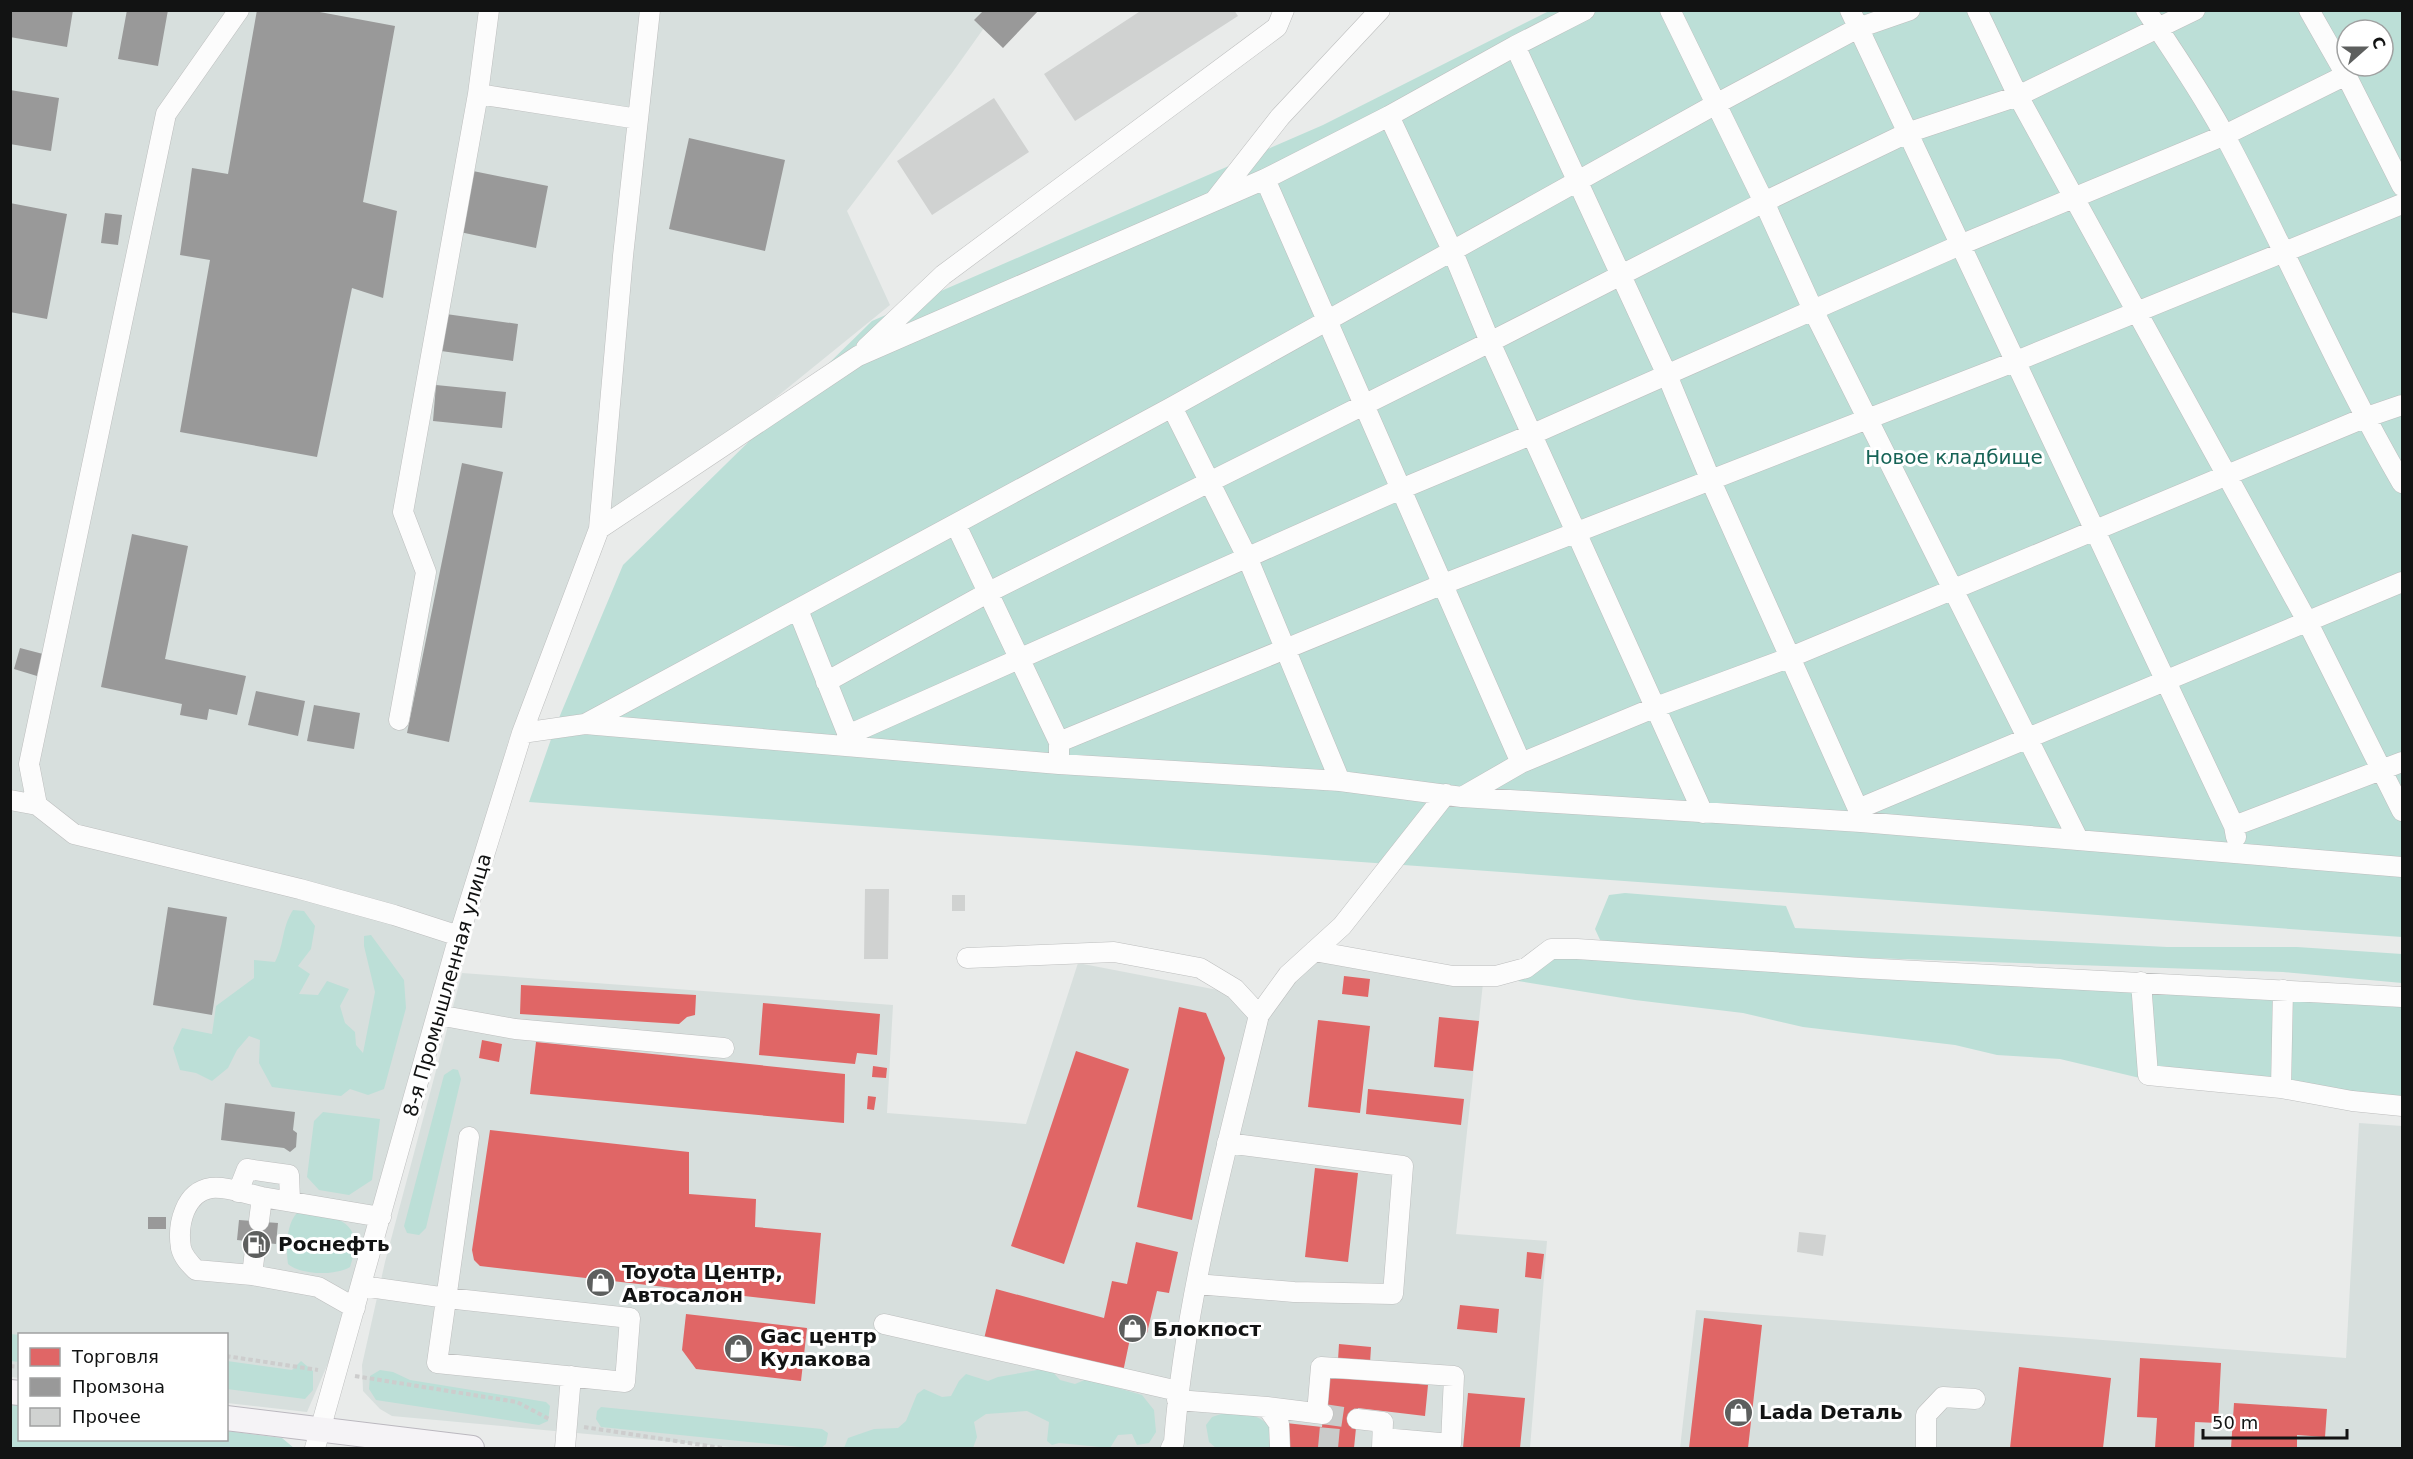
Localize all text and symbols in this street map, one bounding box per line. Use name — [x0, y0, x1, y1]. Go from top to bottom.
north arrow — [2335, 18, 2395, 78]
text: С — [2368, 34, 2390, 52]
park label: Новое кладбище — [1865, 445, 2043, 469]
street label: 8-я Промышленная улица — [398, 851, 496, 1119]
fuel station icon: Роснефть — [241, 1228, 273, 1260]
place label: Роснефть — [278, 1232, 390, 1256]
place label: Toyota Центр, Автосалон — [622, 1260, 783, 1307]
shop icon: Toyota Центр, Автосалон — [585, 1267, 617, 1299]
shop icon: Блокпост — [1116, 1313, 1148, 1345]
place label: Блокпост — [1153, 1317, 1262, 1341]
place label: Gac центр Кулакова — [760, 1324, 877, 1371]
shop icon: Gac центр Кулакова — [723, 1332, 755, 1364]
legend — [18, 1333, 228, 1441]
text: Торговля — [71, 1346, 159, 1367]
text: Промзона — [72, 1376, 165, 1397]
shop icon: Lada Dеталь — [1722, 1396, 1754, 1428]
place label: Lada Dеталь — [1759, 1400, 1903, 1424]
scale bar — [2203, 1402, 2347, 1440]
text: Прочее — [72, 1406, 141, 1427]
text: 50 m — [2212, 1412, 2258, 1433]

